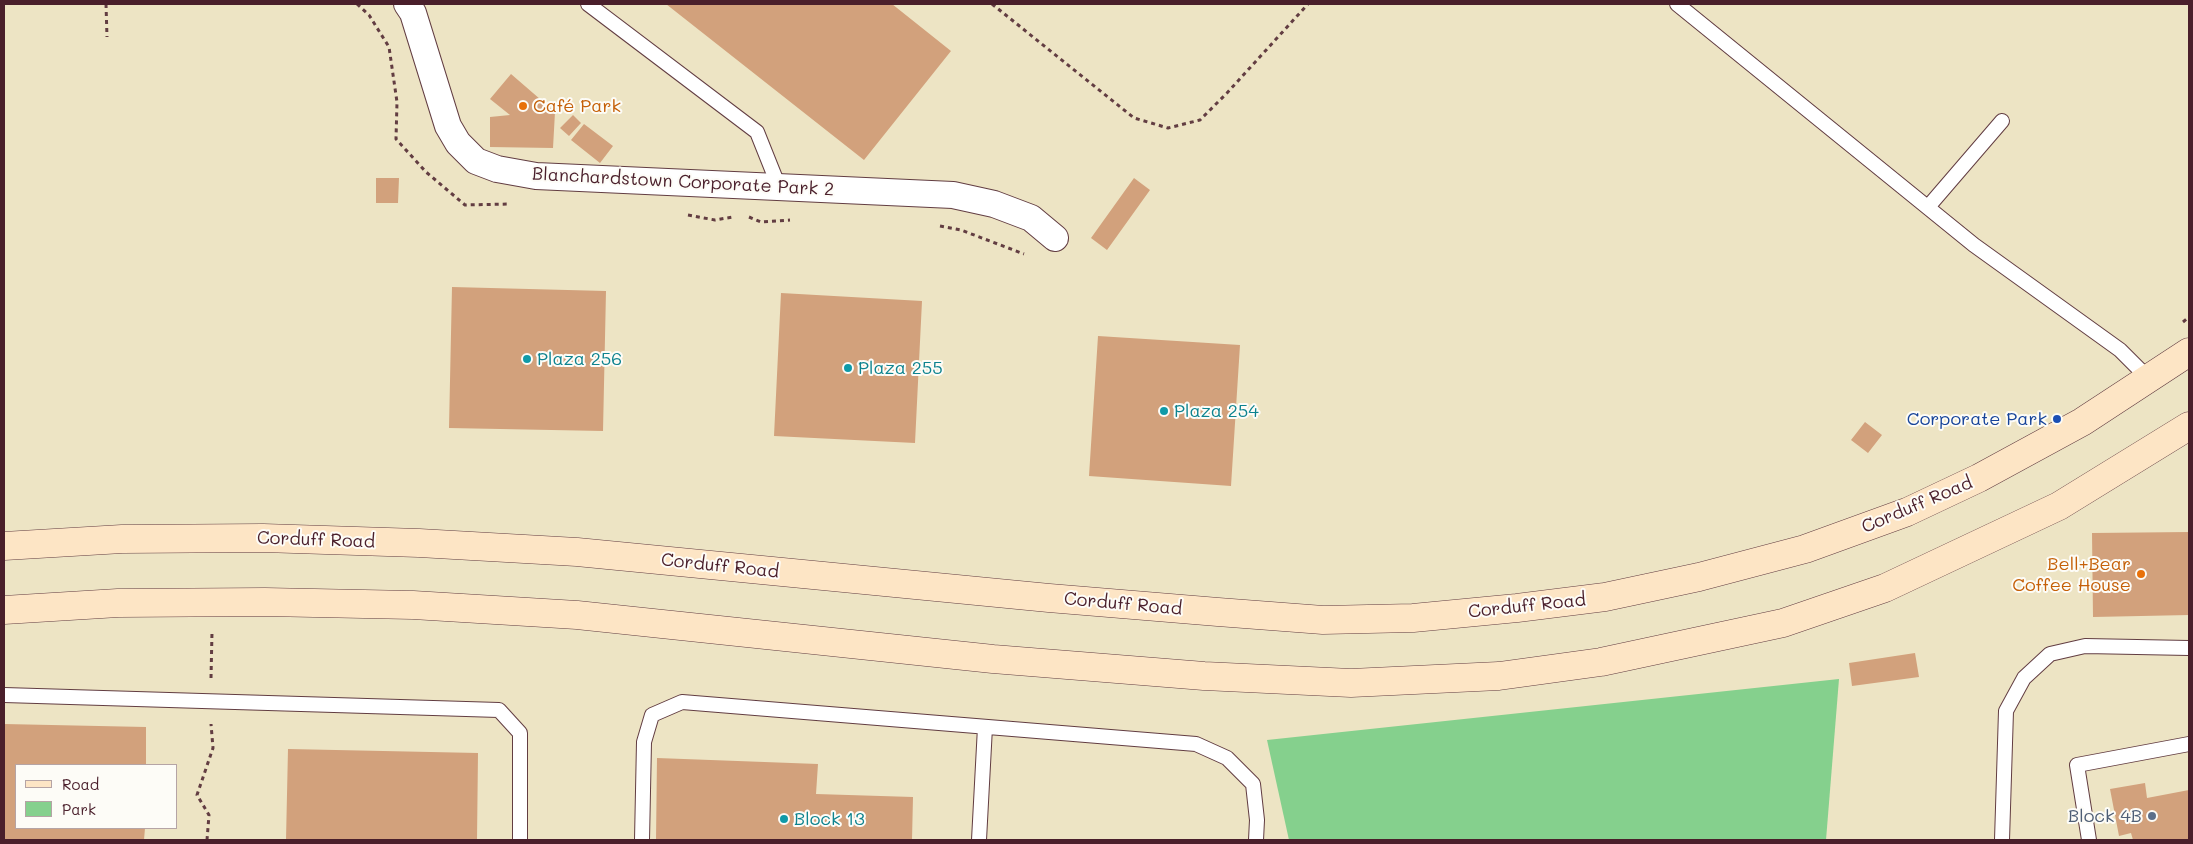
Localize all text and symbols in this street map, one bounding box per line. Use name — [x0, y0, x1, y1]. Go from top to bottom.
place label: Café Park — [533, 95, 621, 117]
marker: Café Park — [517, 100, 529, 112]
street label: Blanchardstown Corporate Park 2 — [531, 163, 835, 201]
place label: Plaza 256 — [537, 348, 622, 370]
marker: Plaza 256 — [521, 353, 533, 365]
place label: Plaza 255 — [858, 357, 943, 379]
marker: Plaza 255 — [842, 362, 854, 374]
place label: Plaza 254 — [1174, 400, 1259, 422]
marker: Plaza 254 — [1158, 405, 1170, 417]
place label: Corporate Park — [1907, 408, 2047, 430]
marker: Corporate Park — [2051, 413, 2063, 425]
street label: Corduff Road — [1858, 472, 1976, 538]
street label: Corduff Road — [256, 527, 376, 553]
street label: Corduff Road — [660, 549, 780, 583]
place label: Bell+Bear Coffee House — [2012, 553, 2131, 596]
marker: Bell+Bear Coffee House — [2135, 568, 2147, 580]
street label: Corduff Road — [1063, 588, 1183, 620]
street label: Corduff Road — [1467, 589, 1587, 623]
legend — [15, 764, 178, 829]
text: Road — [62, 774, 99, 794]
text: Park — [62, 799, 96, 819]
place label: Block 4B — [2068, 805, 2142, 827]
place label: Block 13 — [794, 808, 865, 830]
marker: Block 4B — [2146, 810, 2158, 822]
marker: Block 13 — [778, 813, 790, 825]

